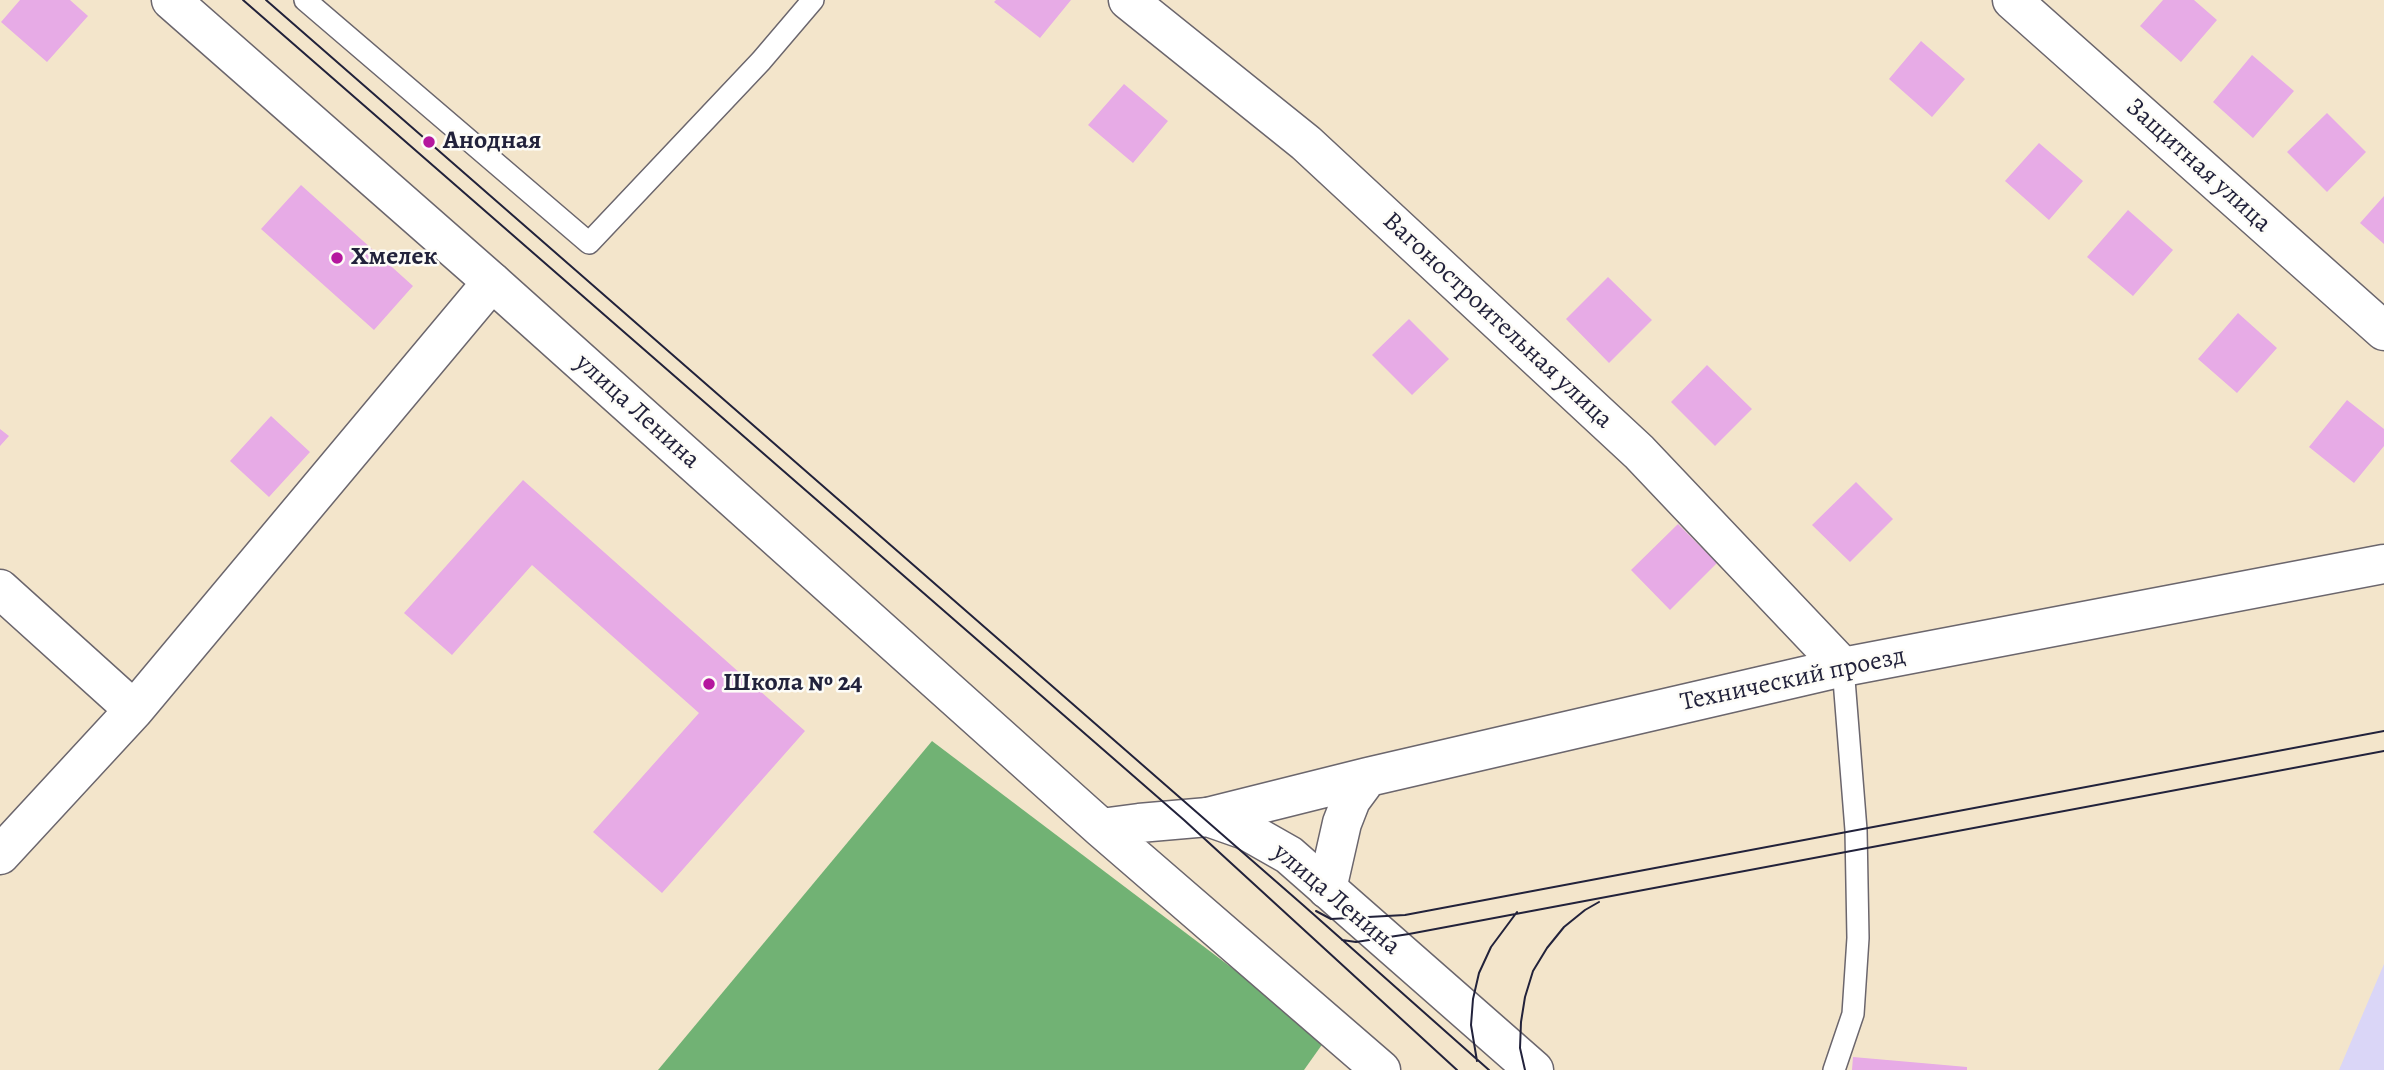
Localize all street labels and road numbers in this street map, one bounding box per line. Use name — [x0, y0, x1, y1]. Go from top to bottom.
street label: Защитная улица — [2119, 92, 2277, 240]
street label: Вагоностроительная улица — [1375, 206, 1619, 436]
street label: улица Ленина — [568, 348, 706, 476]
street label: Технический проезд — [1678, 641, 1908, 719]
street label: улица Ленина — [1266, 838, 1406, 962]

